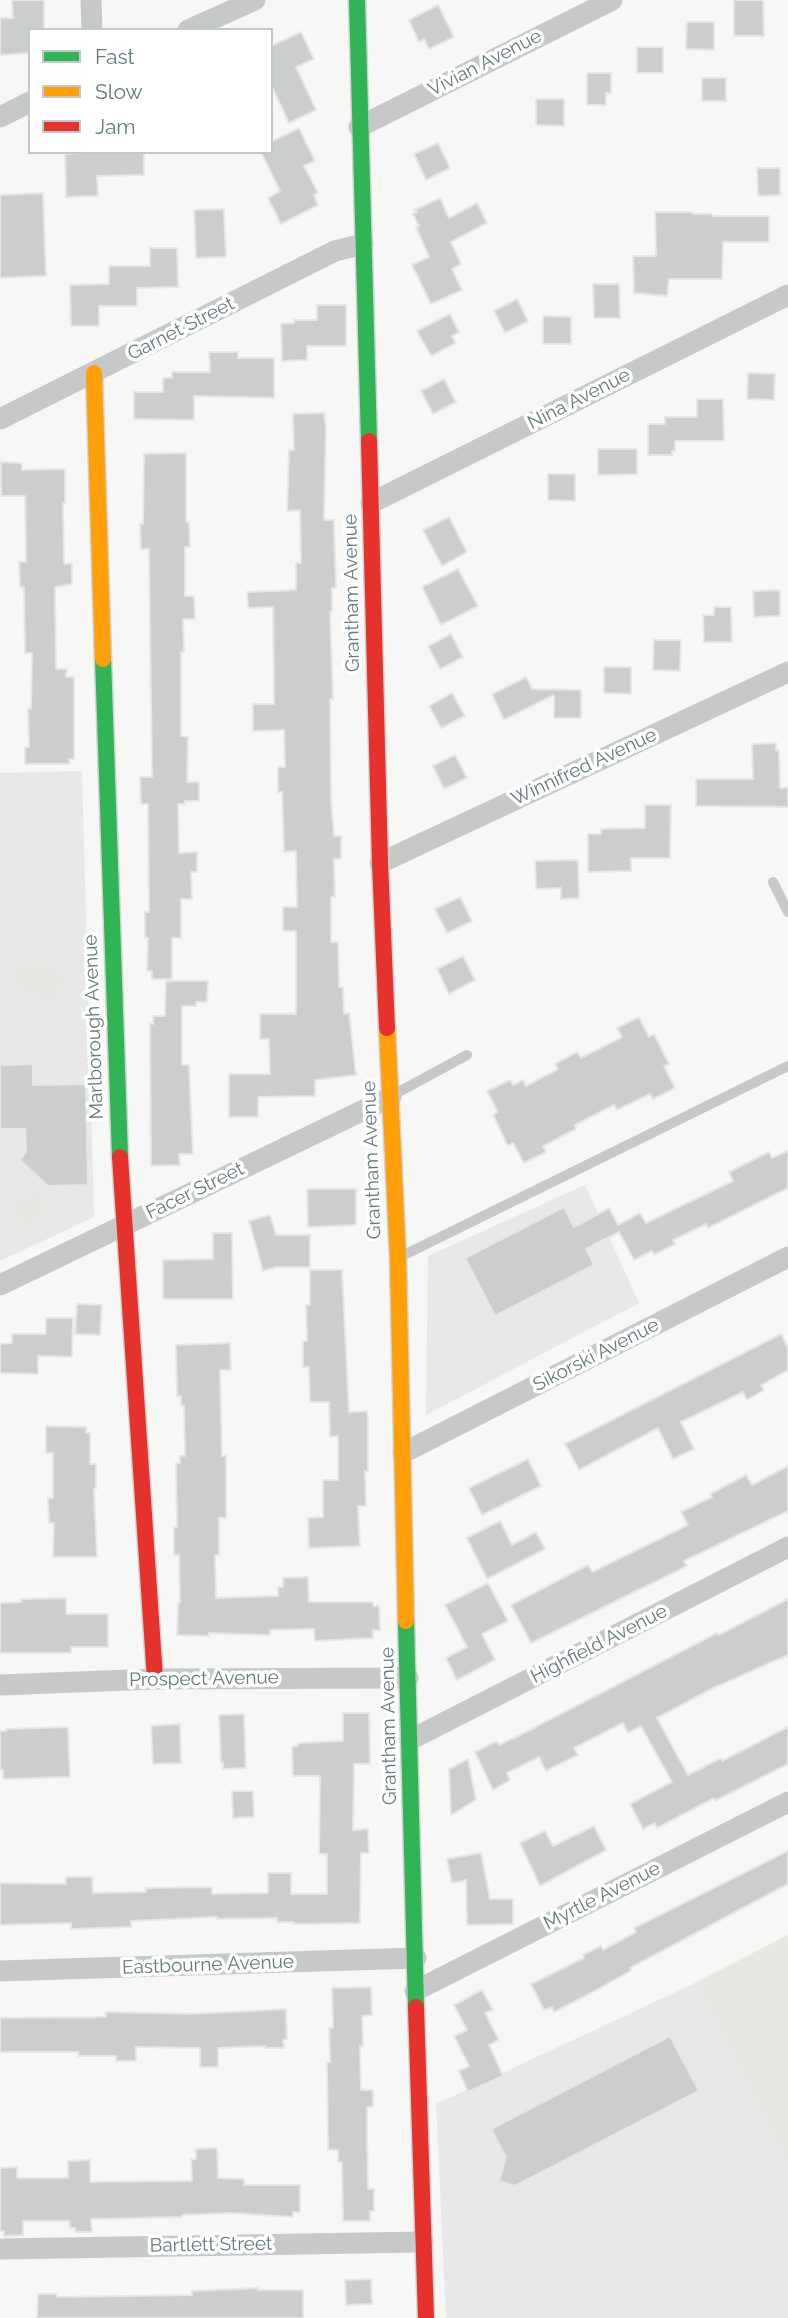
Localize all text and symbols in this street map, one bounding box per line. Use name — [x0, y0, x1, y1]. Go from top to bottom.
street label: Vivian Avenue — [424, 25, 546, 101]
legend — [28, 28, 273, 154]
text: Fast — [95, 44, 135, 69]
text: Slow — [95, 79, 143, 104]
text: Jam — [95, 114, 136, 139]
street label: Garnet Street — [124, 292, 238, 366]
street label: Nina Avenue — [524, 363, 634, 435]
street label: Grantham Avenue — [339, 514, 365, 672]
street label: Winnifred Avenue — [508, 723, 660, 811]
street label: Marlborough Avenue — [79, 934, 109, 1120]
street label: Grantham Avenue — [358, 1080, 386, 1240]
street label: Facer Street — [142, 1158, 248, 1224]
street label: Sikorski Avenue — [529, 1313, 663, 1397]
street label: Highfield Avenue — [527, 1600, 671, 1688]
street label: Grantham Avenue — [376, 1647, 402, 1805]
street label: Prospect Avenue — [129, 1666, 279, 1692]
street label: Myrtle Avenue — [540, 1857, 664, 1935]
street label: Eastbourne Avenue — [122, 1951, 294, 1979]
street label: Bartlett Street — [150, 2233, 272, 2257]

